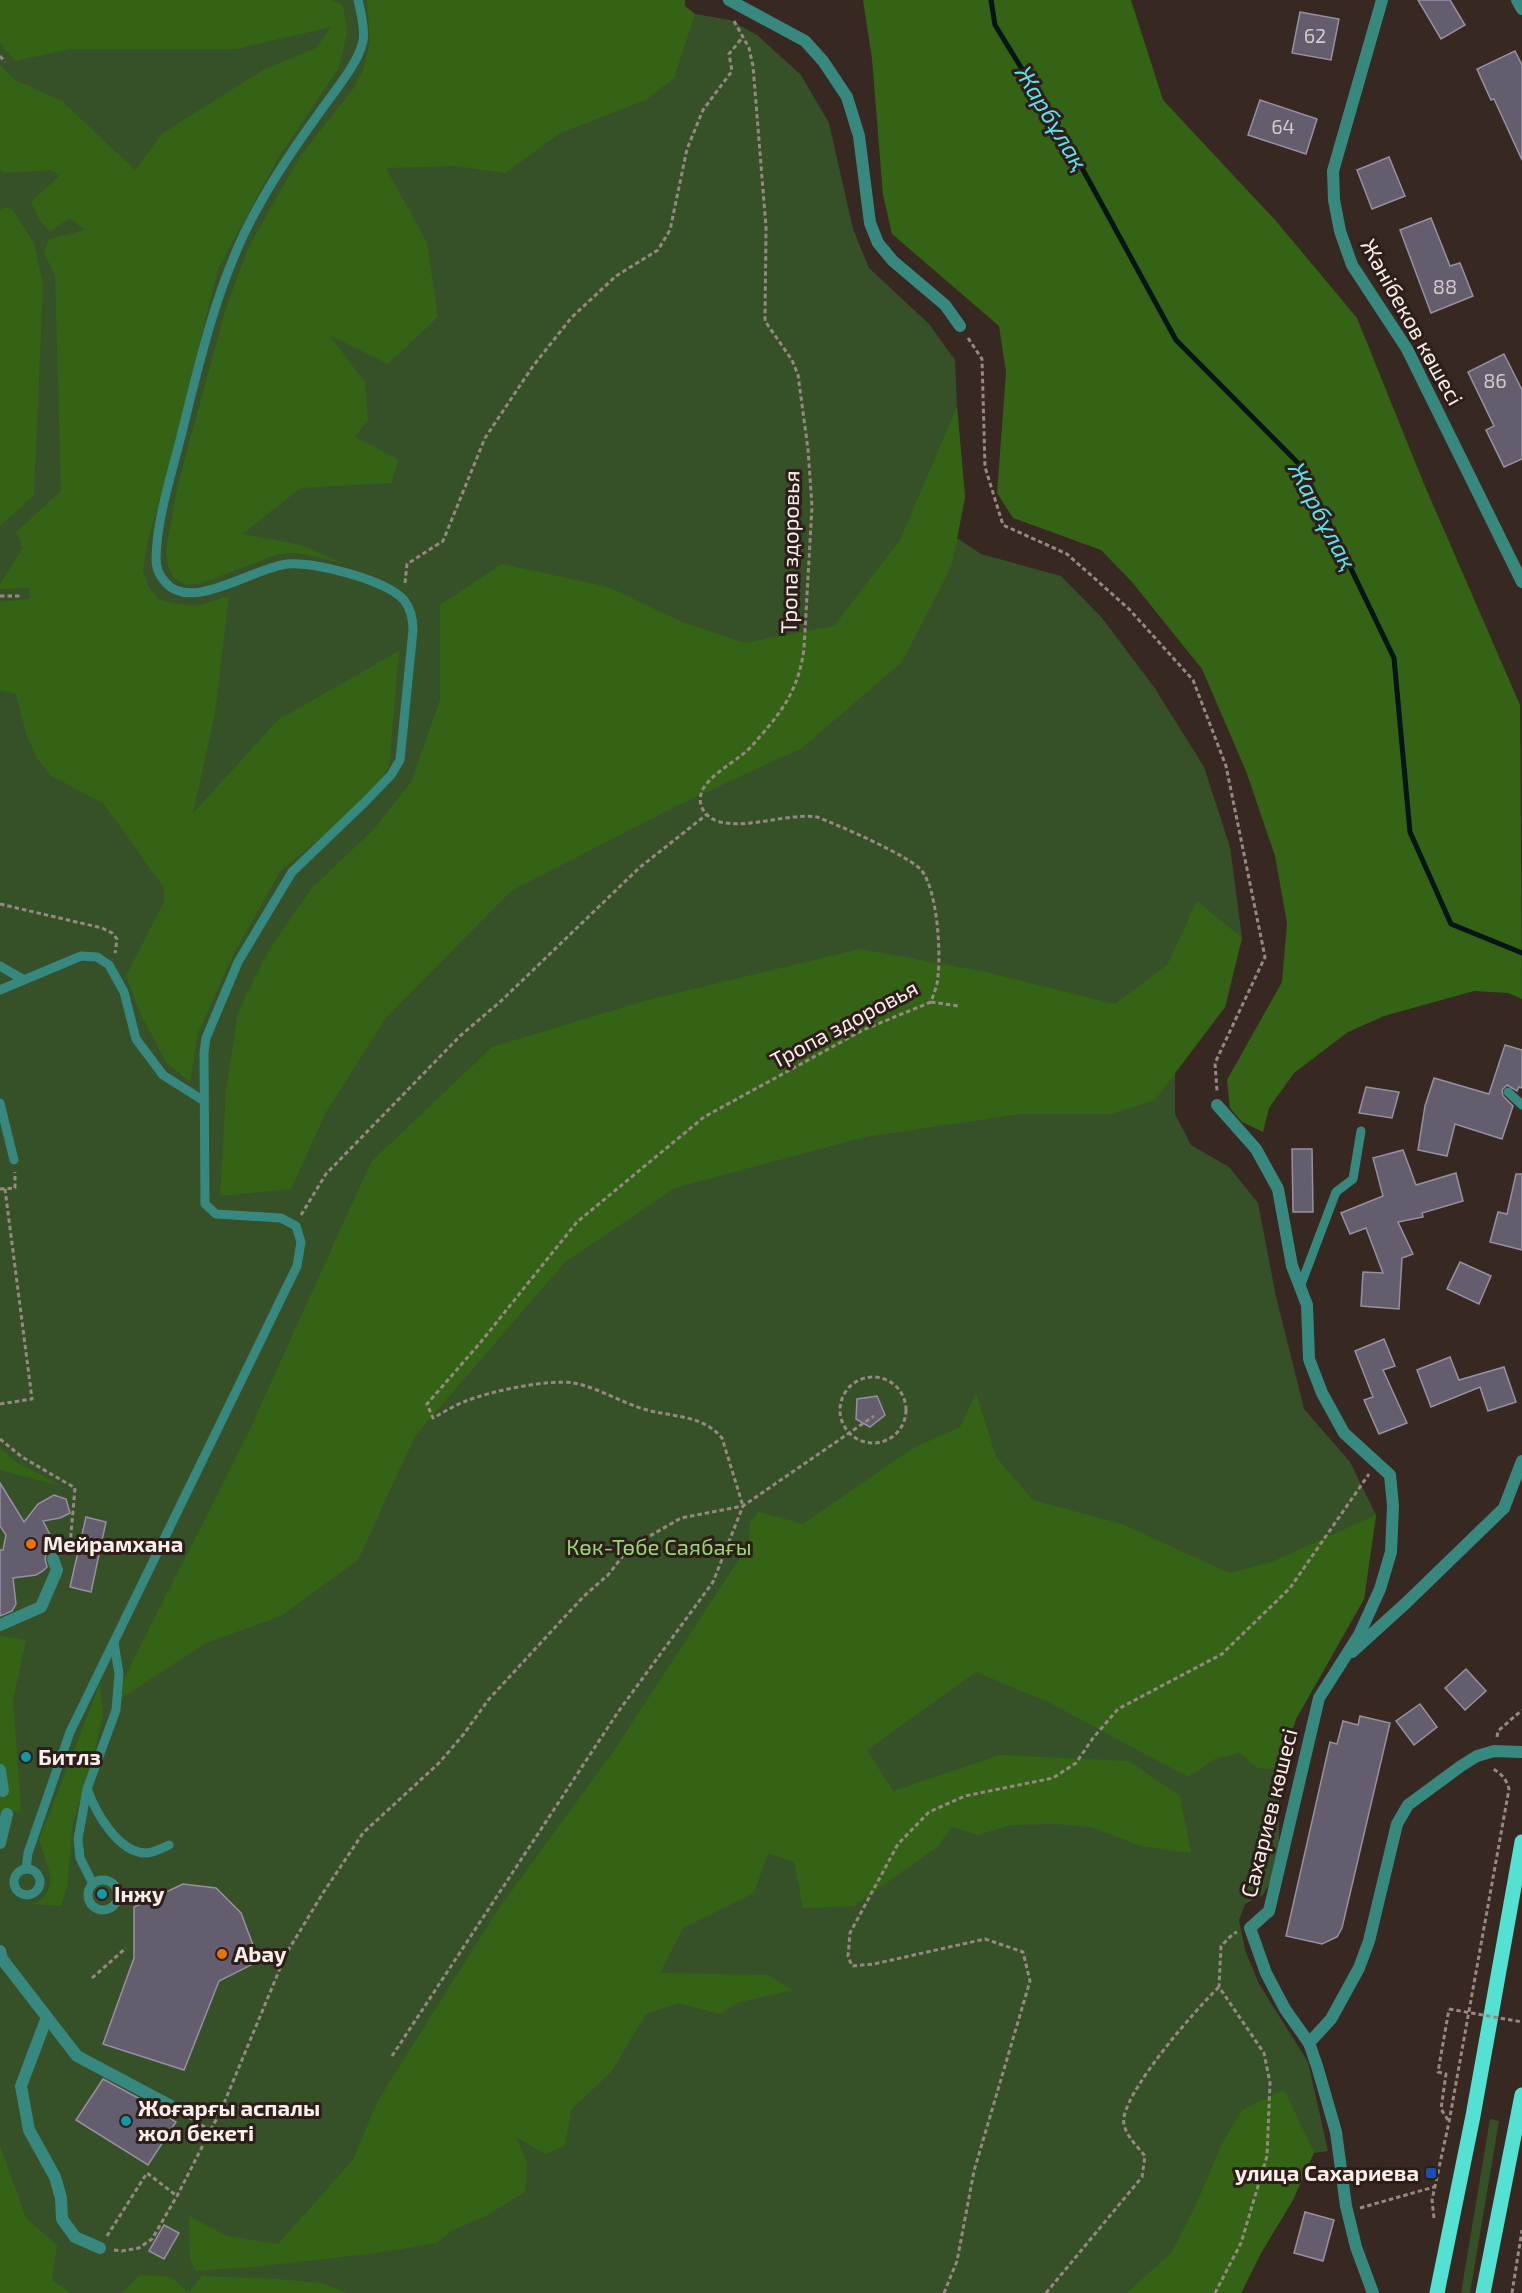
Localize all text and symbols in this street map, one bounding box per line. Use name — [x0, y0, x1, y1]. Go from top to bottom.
house number: 62 — [1304, 23, 1326, 47]
water label: Жарбұлақ — [1009, 59, 1095, 175]
house number: 64 — [1271, 114, 1295, 138]
street label: Жәнібеков көшесі — [1356, 234, 1469, 409]
house number: 88 — [1433, 274, 1457, 298]
house number: 86 — [1483, 368, 1507, 392]
water label: Жарбұлақ — [1283, 456, 1364, 574]
street label: Тропа здоровья — [775, 470, 803, 634]
street label: Тропа здоровья — [765, 973, 922, 1073]
place label: Мейрамхана — [43, 1530, 183, 1556]
park label: Көк-Төбе Саябағы — [566, 1533, 752, 1559]
marker: Мейрамхана — [24, 1537, 38, 1551]
street label: Сахариев көшесі — [1234, 1725, 1302, 1900]
place label: Битлз — [38, 1743, 101, 1769]
marker: Битлз — [19, 1750, 33, 1764]
place label: Інжу — [114, 1880, 165, 1906]
marker: Інжу — [95, 1887, 109, 1901]
place label: Abay — [234, 1940, 287, 1967]
marker: Abay — [215, 1947, 229, 1961]
place label: Жоғарғы аспалы жол бекеті — [138, 2094, 320, 2145]
marker: Жоғарғы аспалы жол бекеті — [119, 2114, 133, 2128]
place label: улица Сахариева — [1235, 2159, 1419, 2185]
marker: улица Сахариева — [1424, 2166, 1438, 2180]

